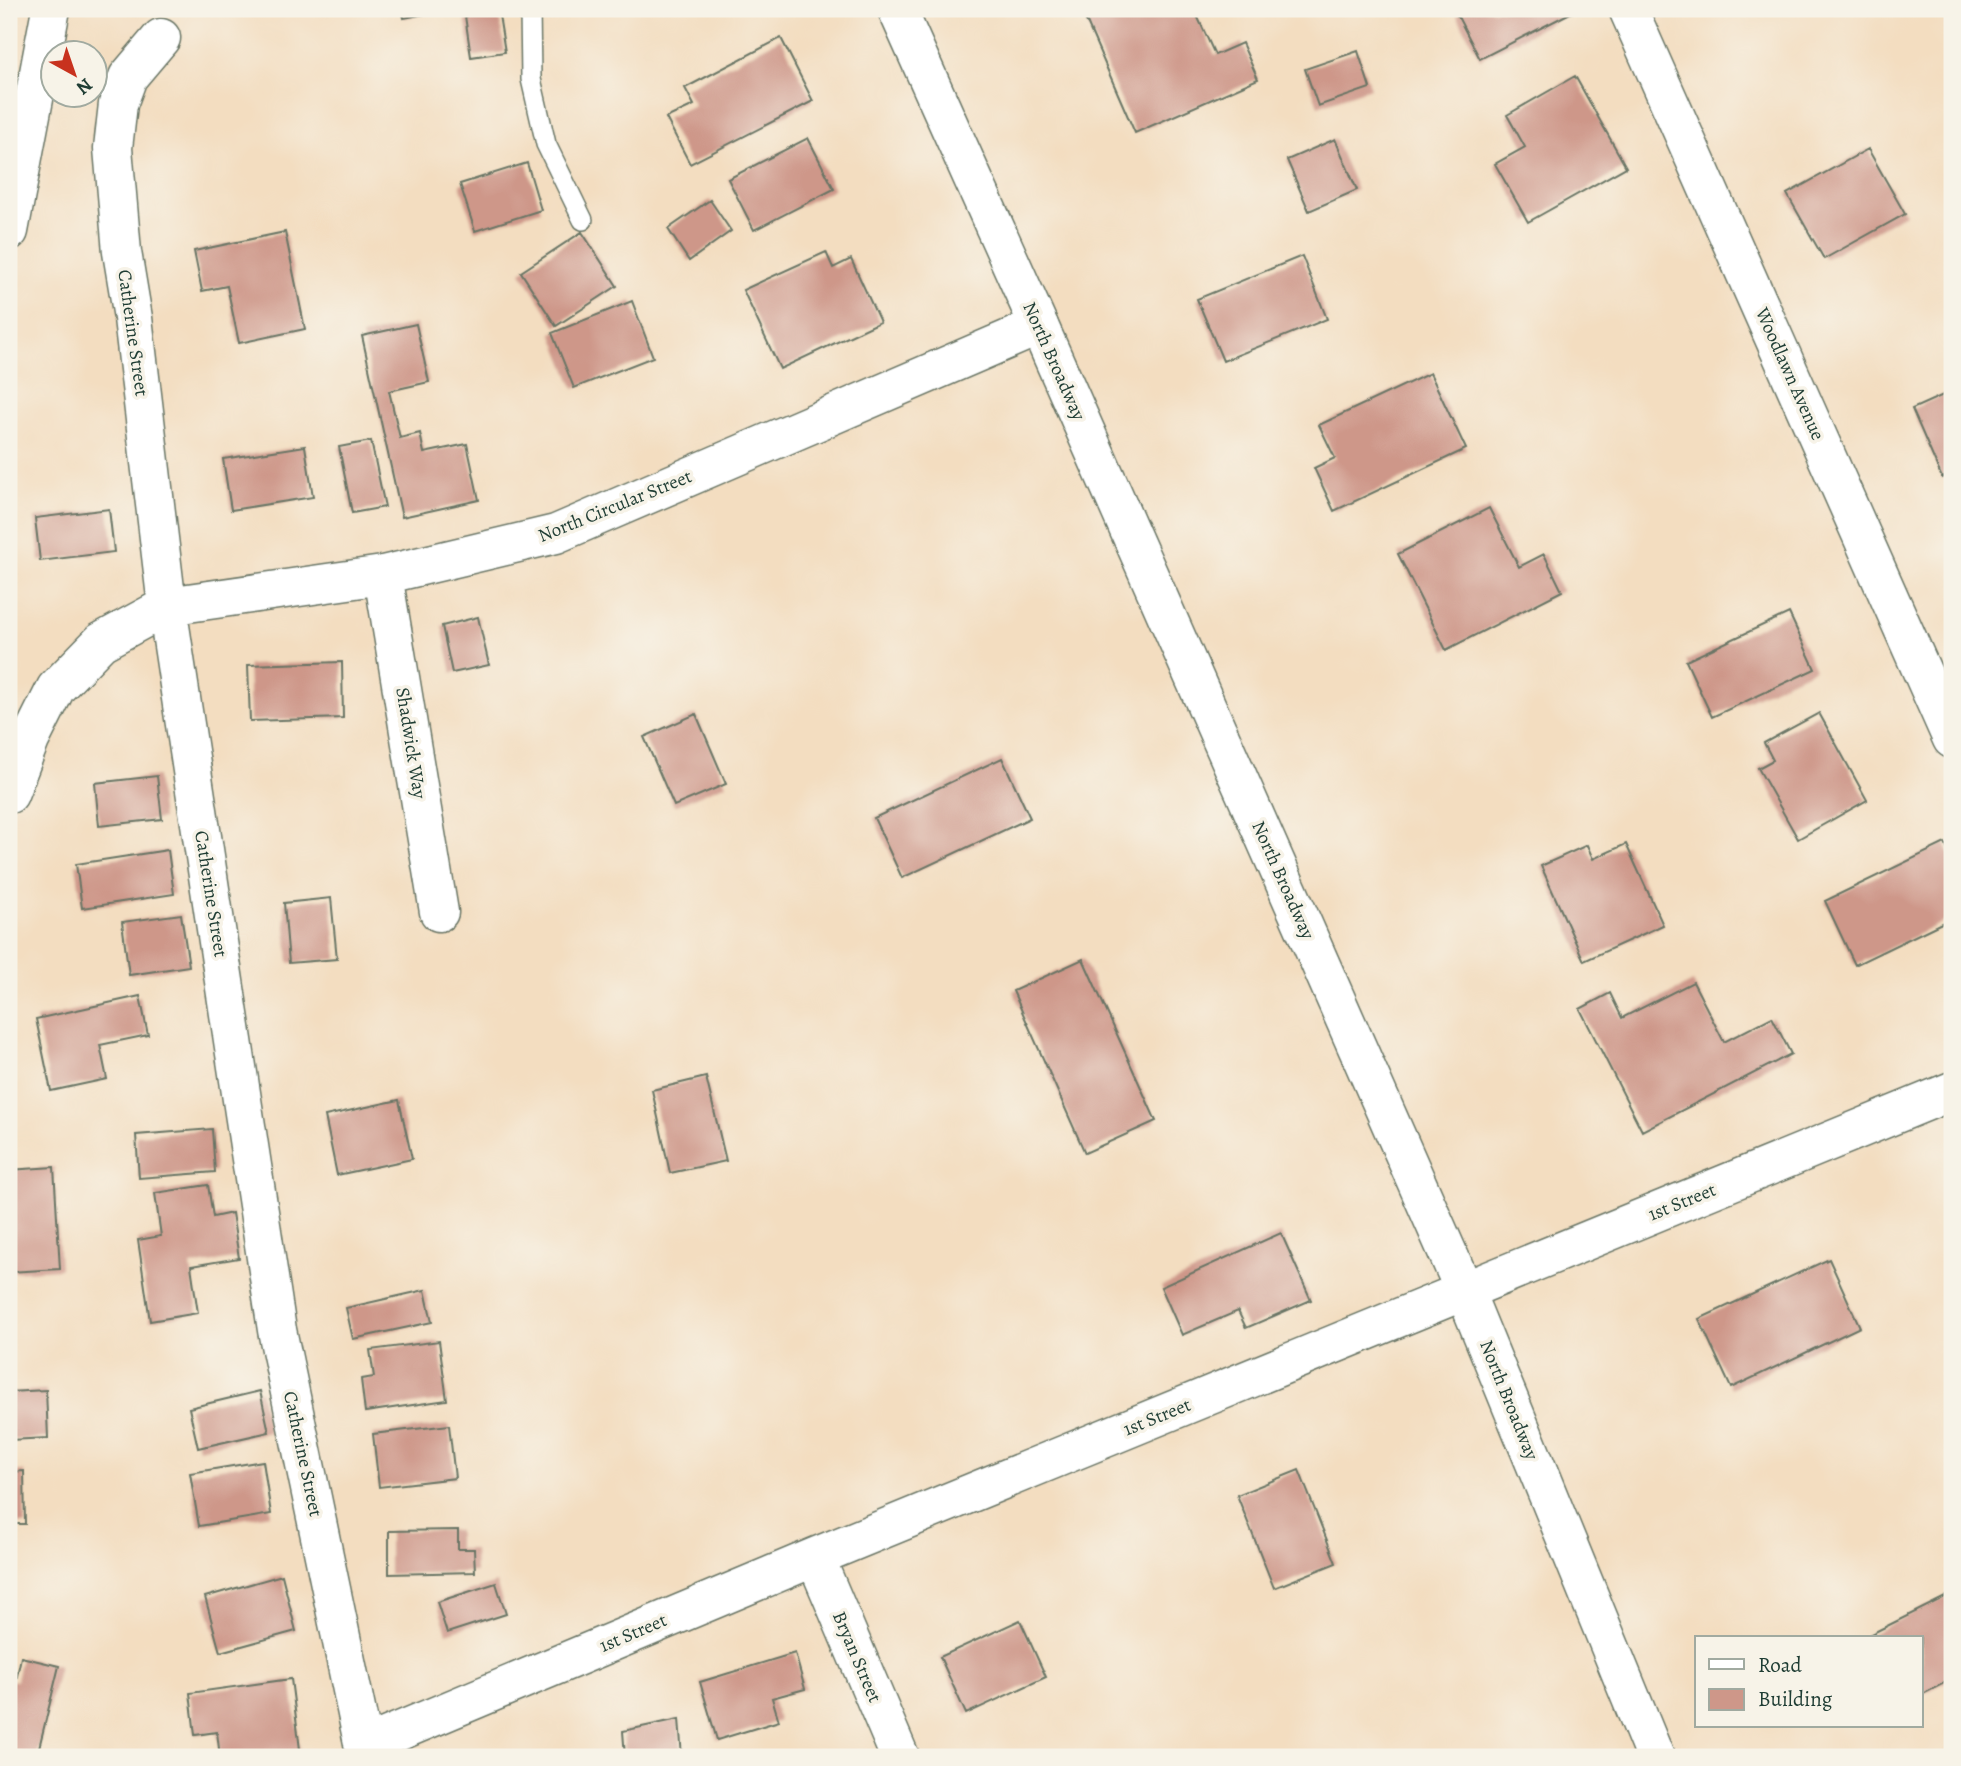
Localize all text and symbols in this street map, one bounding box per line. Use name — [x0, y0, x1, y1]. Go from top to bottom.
north arrow — [38, 38, 108, 108]
text: N — [71, 72, 98, 101]
street label: Catherine Street — [111, 268, 155, 398]
street label: North Broadway — [1016, 298, 1092, 425]
street label: Woodlawn Avenue — [1749, 303, 1831, 444]
street label: North Circular Street — [534, 463, 696, 549]
street label: Shadwick Way — [389, 686, 433, 801]
street label: North Broadway — [1245, 817, 1321, 944]
street label: Catherine Street — [188, 829, 234, 959]
street label: 1st Street — [1644, 1177, 1720, 1227]
street label: North Broadway — [1473, 1336, 1545, 1464]
street label: Catherine Street — [277, 1389, 329, 1519]
street label: 1st Street — [1119, 1392, 1195, 1442]
street label: 1st Street — [595, 1607, 671, 1659]
street label: Bryan Street — [826, 1607, 888, 1707]
legend — [1695, 1636, 1923, 1728]
text: Road — [1758, 1651, 1802, 1679]
text: Building — [1758, 1685, 1833, 1713]

